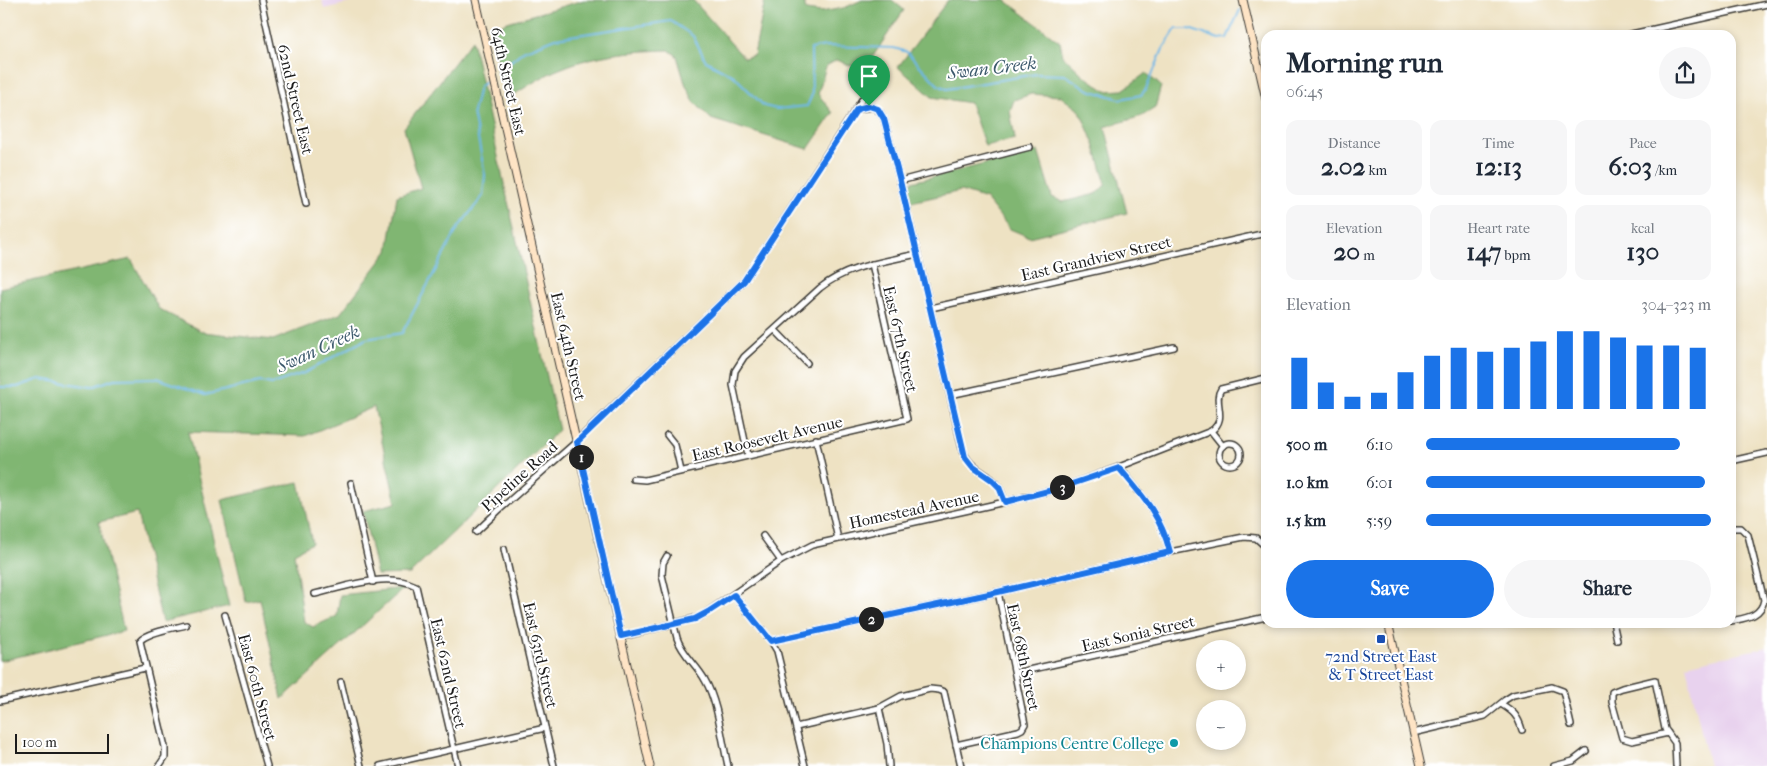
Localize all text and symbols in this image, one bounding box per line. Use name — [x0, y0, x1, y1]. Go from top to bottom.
street label: 64th Street East — [487, 25, 530, 137]
street label: 62nd Street East — [274, 42, 318, 156]
text: Morning run — [1286, 46, 1443, 79]
button: share — [1659, 47, 1711, 99]
water label: Swan Creek — [945, 53, 1038, 84]
pin — [848, 55, 890, 106]
icon: arrive — [855, 62, 883, 90]
text: 06:45 — [1286, 82, 1323, 101]
text: Distance — [1328, 135, 1380, 152]
text: Time — [1483, 135, 1514, 152]
text: Pace — [1629, 135, 1657, 152]
text: 2.02 — [1321, 152, 1365, 181]
text: 12:13 — [1475, 152, 1522, 181]
text: 6:03 — [1608, 152, 1652, 181]
text: km — [1365, 162, 1387, 179]
text: /km — [1652, 162, 1677, 179]
text: Elevation — [1326, 220, 1382, 237]
text: Heart rate — [1467, 220, 1530, 237]
text: kcal — [1631, 220, 1655, 237]
street label: East Grandview Street — [1019, 232, 1173, 285]
text: 20 — [1334, 237, 1360, 266]
text: 147 — [1466, 237, 1501, 266]
text: 130 — [1626, 237, 1659, 266]
text: m — [1360, 247, 1375, 264]
text: bpm — [1501, 247, 1531, 264]
street label: East 67th Street — [879, 284, 922, 395]
street label: East 64th Street — [547, 290, 590, 402]
text: Elevation — [1286, 295, 1351, 314]
text: 304–323 m — [1641, 295, 1711, 314]
water label: Swan Creek — [272, 321, 363, 378]
street label: East Roosevelt Avenue — [690, 412, 844, 465]
text: 500 m — [1286, 435, 1327, 454]
text: 6:10 — [1366, 435, 1393, 454]
street label: Pipeline Road — [477, 437, 562, 516]
pin: 1 — [568, 444, 594, 470]
text: 1 — [579, 449, 584, 466]
text: 1.0 km — [1286, 473, 1329, 492]
text: 6:01 — [1366, 473, 1393, 492]
pin: 3 — [1050, 474, 1074, 500]
text: 3 — [1060, 479, 1065, 496]
street label: Homestead Avenue — [847, 486, 981, 533]
text: 1.5 km — [1286, 511, 1326, 530]
text: 5:59 — [1366, 511, 1392, 530]
button: Save — [1286, 560, 1494, 618]
button: Share — [1504, 560, 1711, 618]
street label: East 63rd Street — [519, 600, 562, 710]
street label: East 68th Street — [1003, 602, 1044, 713]
pin: 2 — [858, 606, 884, 632]
text: 2 — [868, 611, 875, 628]
street label: East Sonia Street — [1080, 611, 1197, 656]
street label: East 62nd Street — [427, 616, 471, 730]
street label: East 60th Street — [234, 632, 281, 743]
marker: 72nd Street East & T Street East — [1375, 633, 1387, 645]
map controls — [1196, 640, 1246, 750]
button: + — [1196, 640, 1246, 690]
place label: 72nd Street East & T Street East — [1325, 647, 1437, 684]
button: − — [1196, 700, 1246, 750]
scale bar — [15, 731, 109, 754]
text: 100 m — [22, 734, 57, 751]
place label: Champions Centre College — [980, 734, 1164, 753]
marker: Champions Centre College — [1168, 737, 1180, 749]

